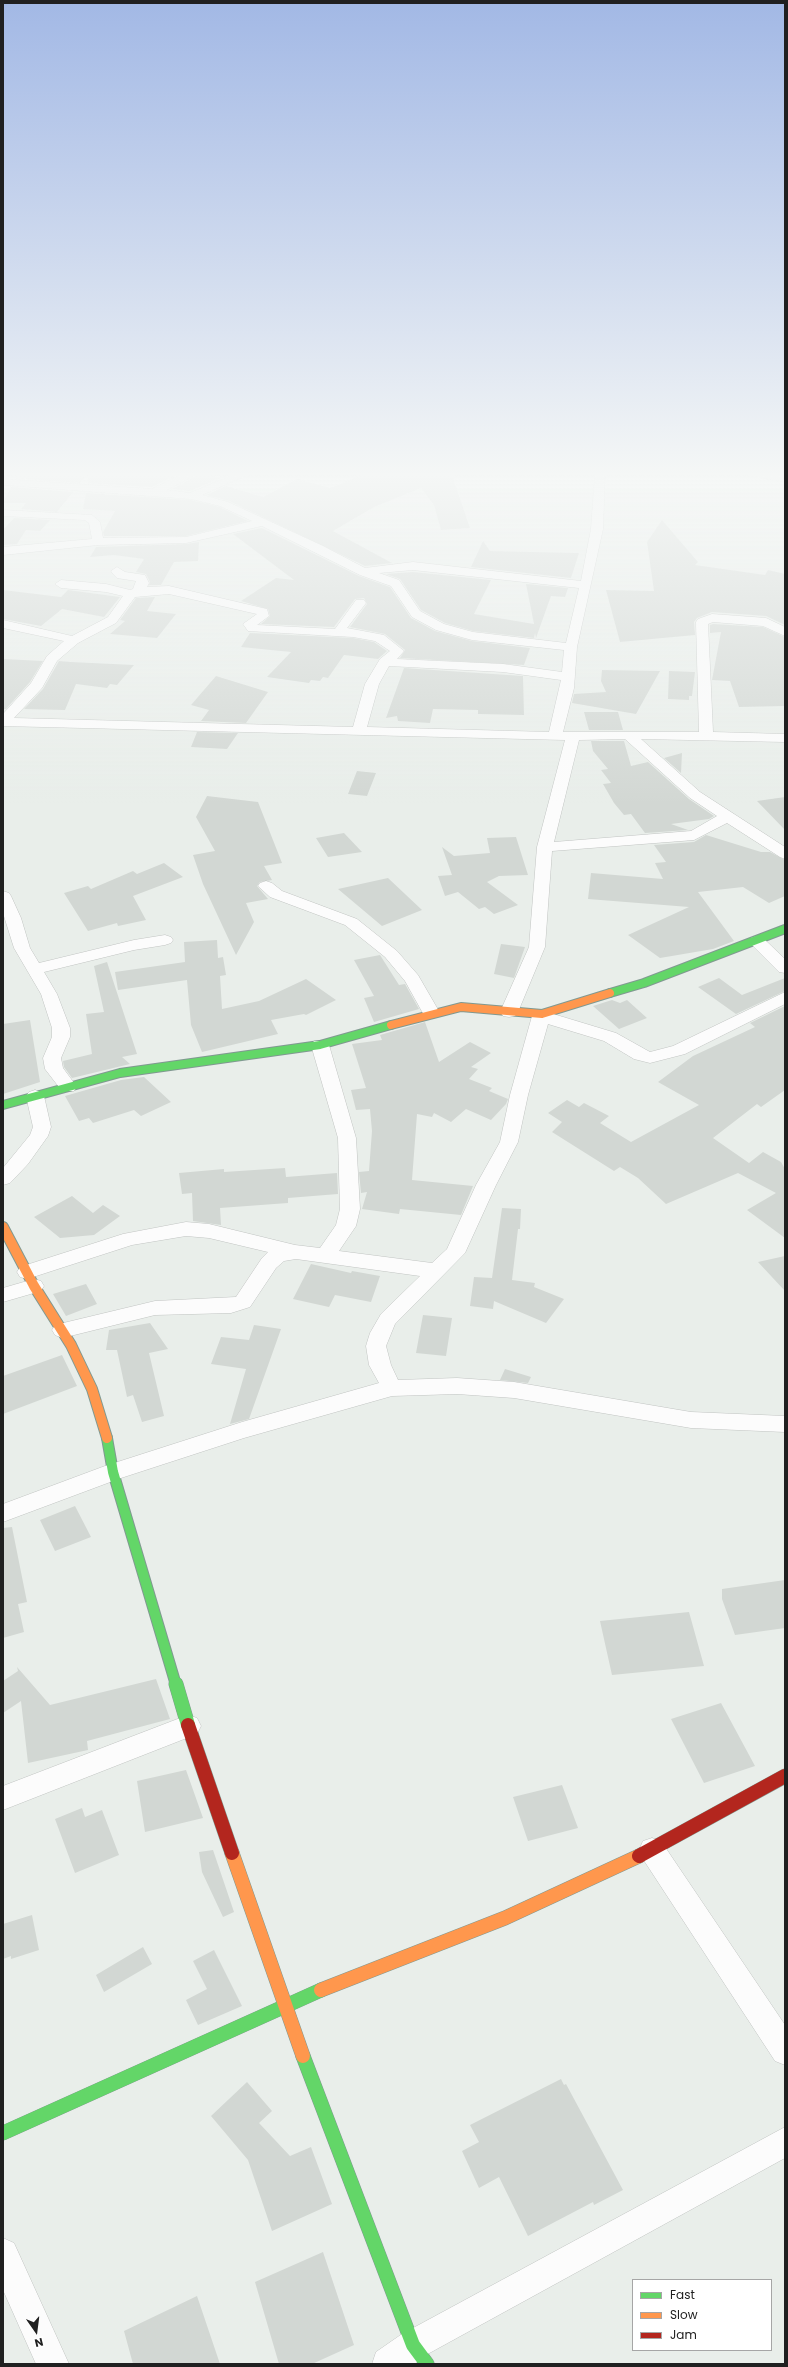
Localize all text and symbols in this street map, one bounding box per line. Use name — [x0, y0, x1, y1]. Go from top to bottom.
legend — [632, 2279, 772, 2351]
text: Fast — [670, 2286, 695, 2303]
text: Slow — [670, 2306, 698, 2323]
north arrow — [16, 2311, 56, 2351]
text: Jam — [670, 2326, 697, 2343]
text: N — [33, 2334, 45, 2351]

